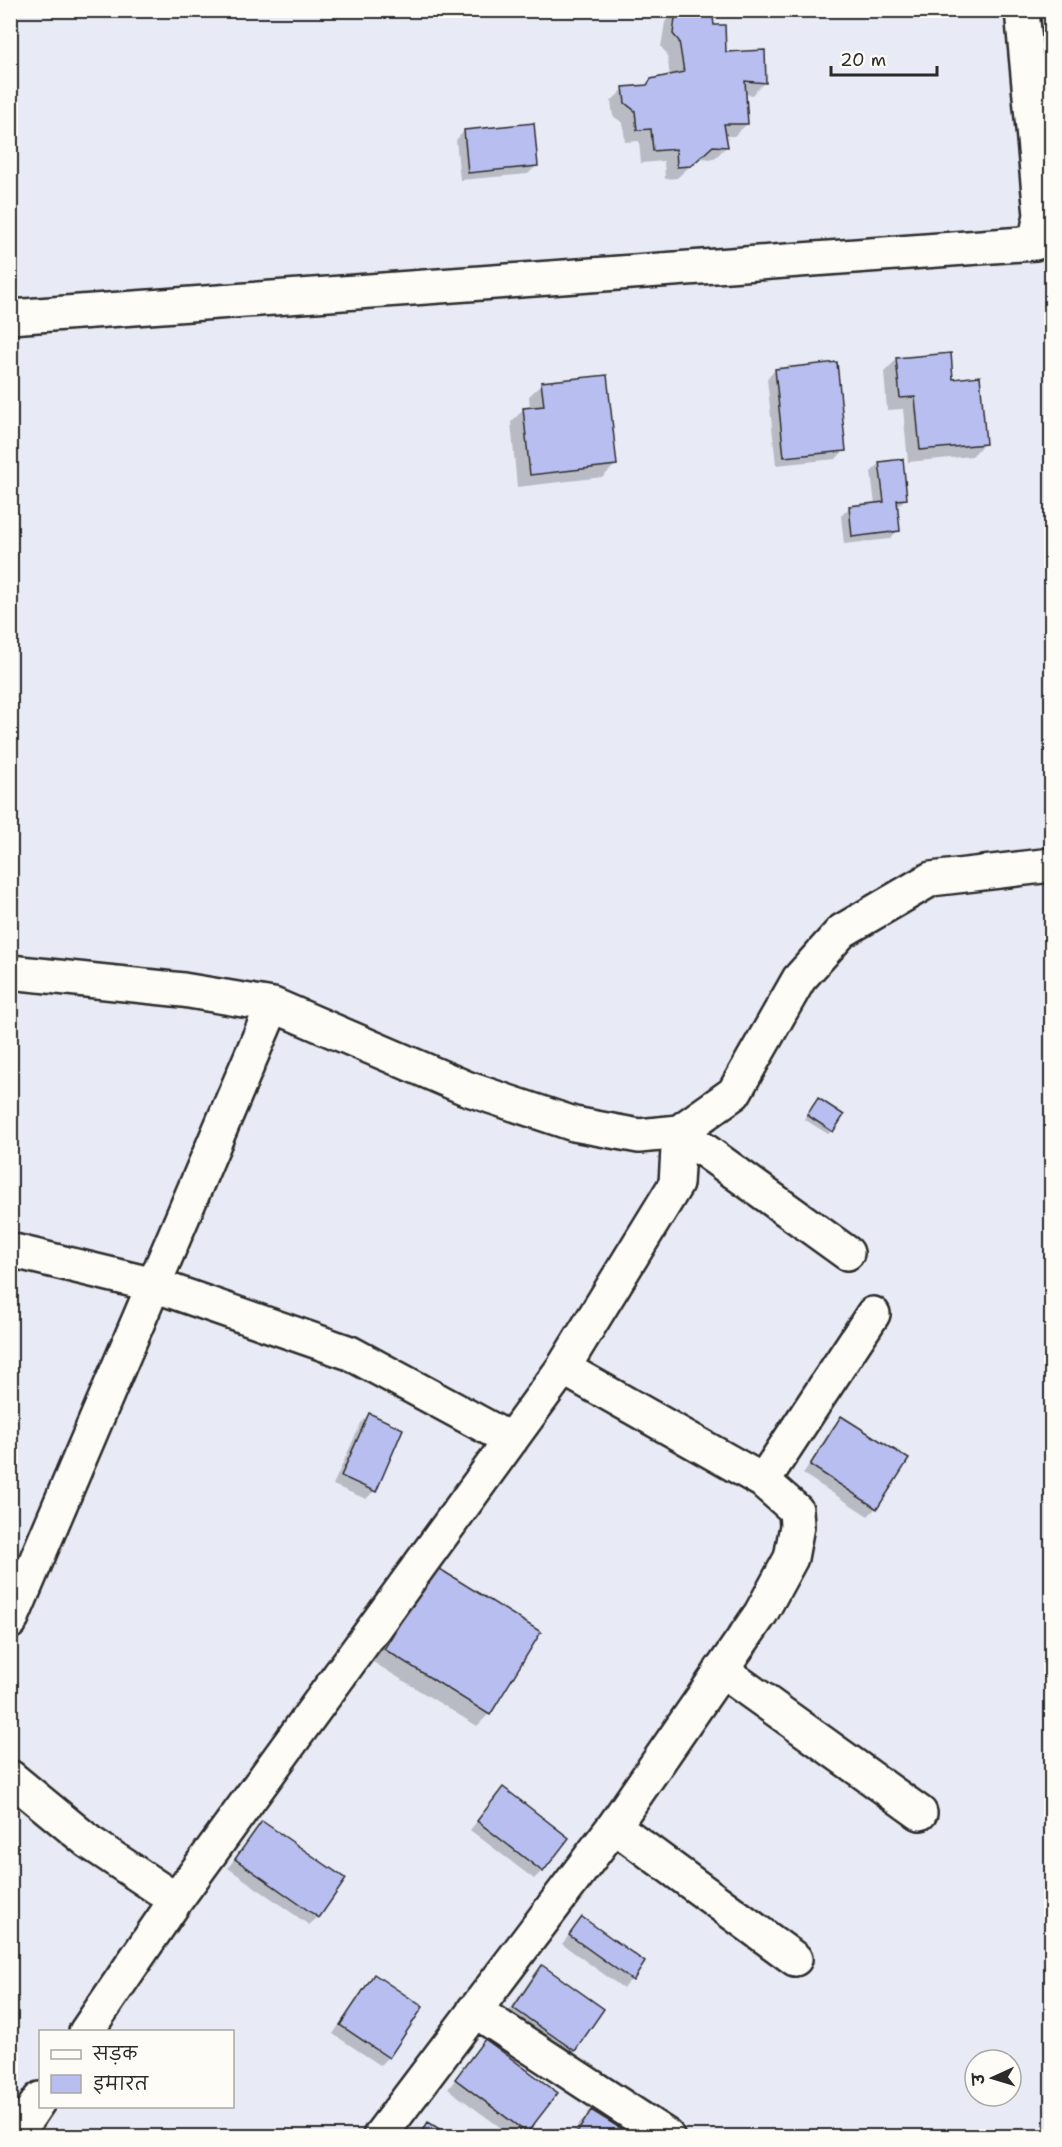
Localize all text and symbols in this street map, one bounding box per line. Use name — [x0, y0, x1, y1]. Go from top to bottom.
scale bar — [831, 39, 938, 77]
text: 20 m — [840, 48, 886, 72]
legend — [39, 2030, 234, 2108]
text: सड़क — [92, 2042, 138, 2066]
north arrow — [963, 2048, 1023, 2108]
text: इमारत — [93, 2072, 149, 2096]
text: उ — [968, 2072, 990, 2087]

